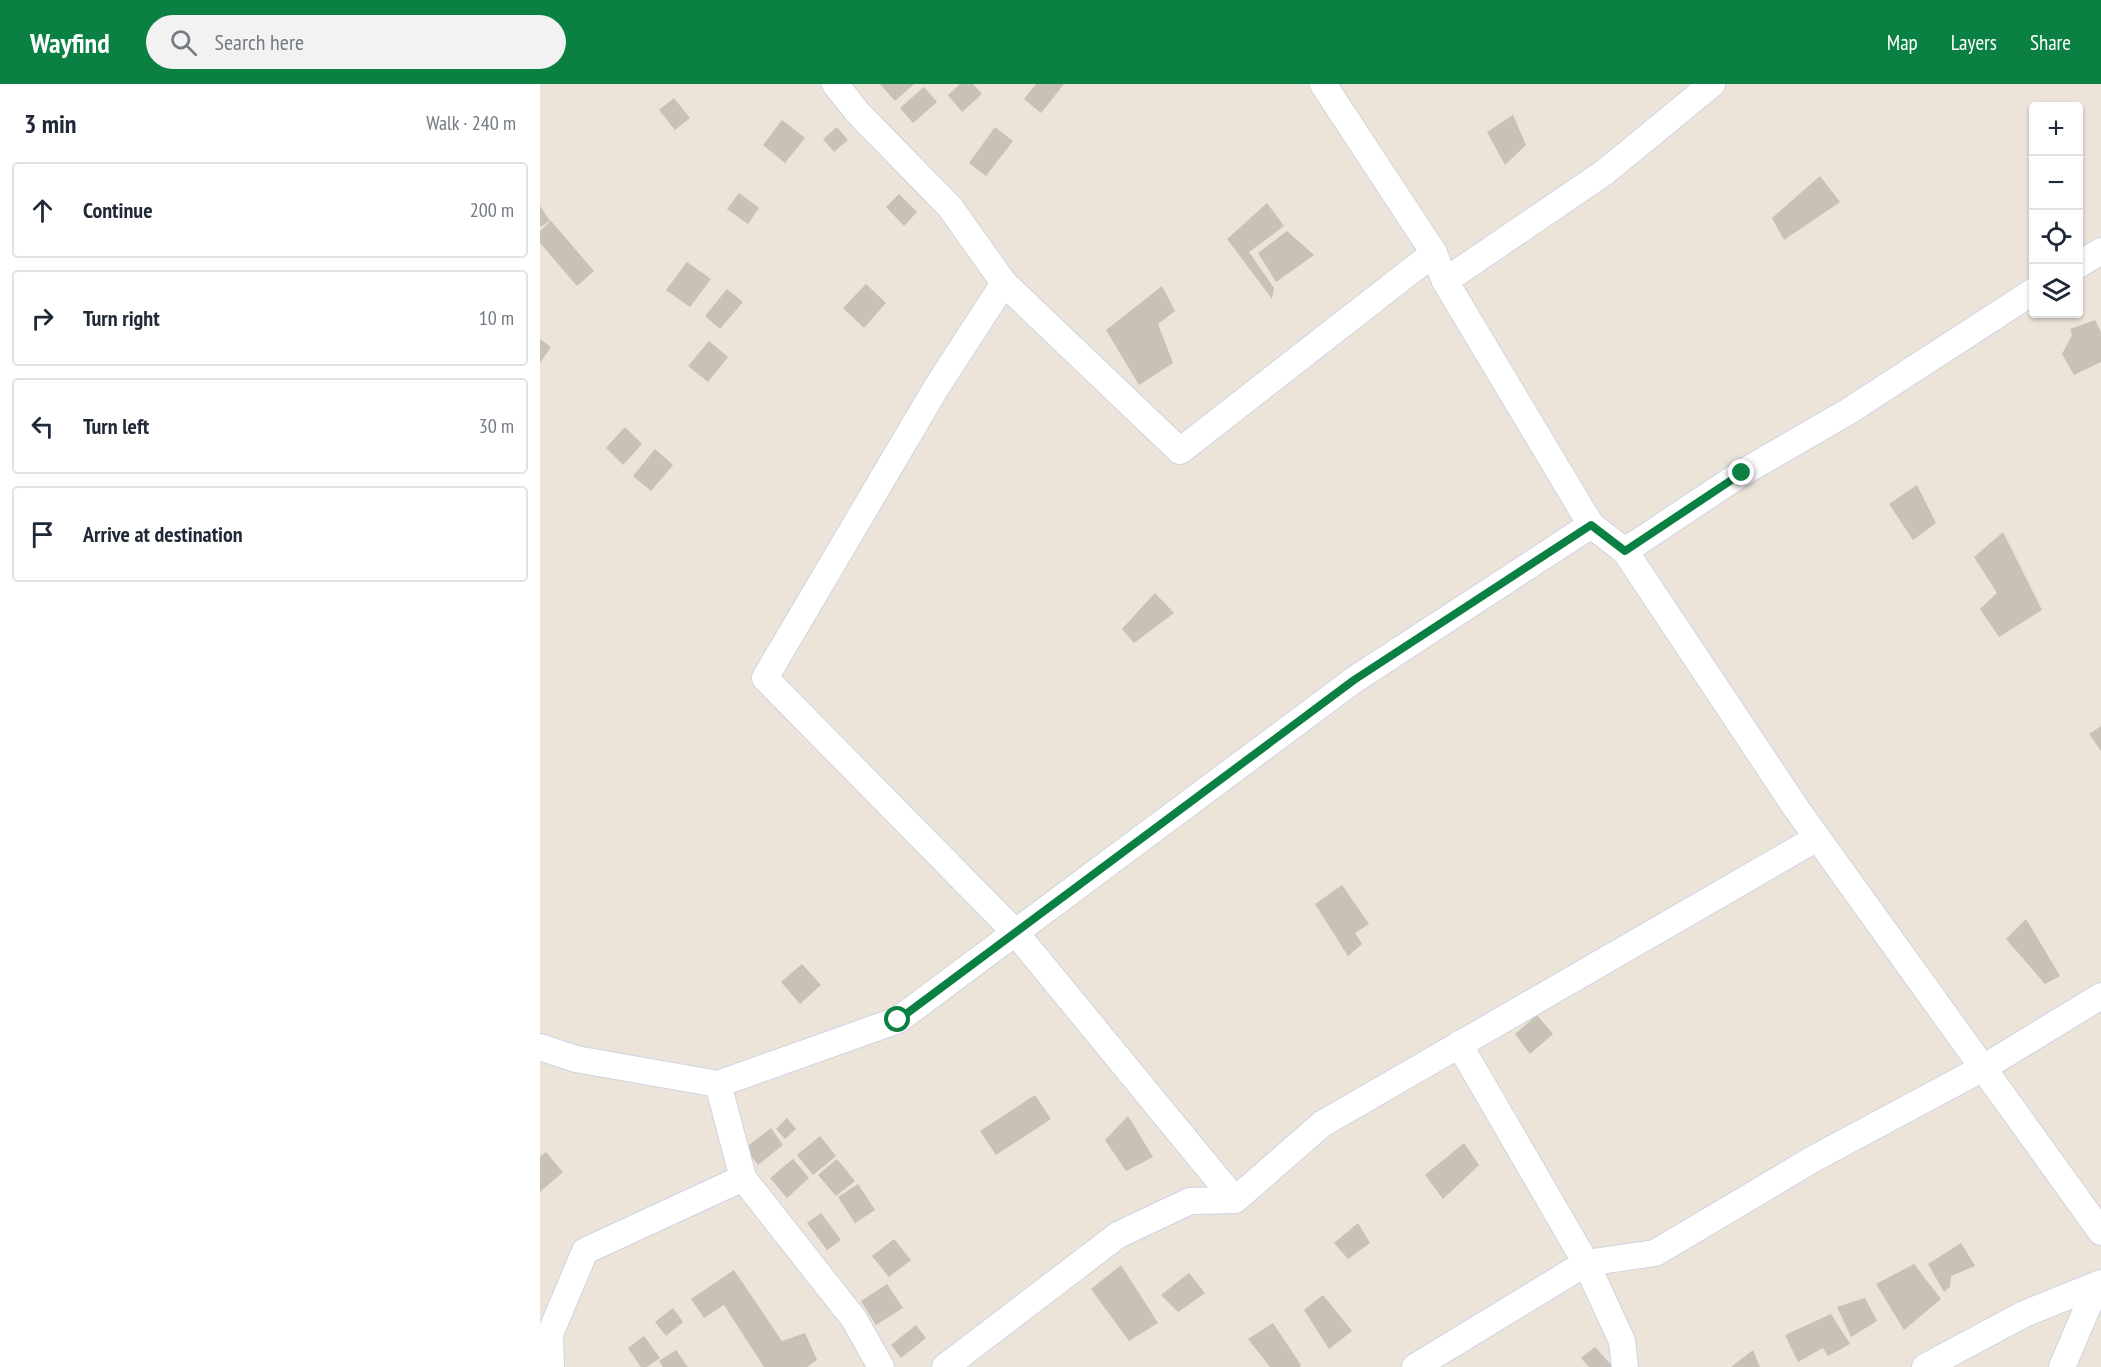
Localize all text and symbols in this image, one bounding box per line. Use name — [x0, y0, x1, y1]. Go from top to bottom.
search box — [146, 15, 566, 69]
text: Wayfind — [30, 24, 110, 61]
icon: search — [167, 26, 200, 59]
text: Search here — [215, 28, 304, 56]
text: Map — [1887, 29, 1918, 56]
text: Layers — [1951, 29, 1997, 56]
text: Share — [2030, 29, 2071, 56]
map controls — [2029, 102, 2083, 318]
button: + — [2029, 102, 2083, 156]
text: 3 min — [24, 107, 77, 140]
text: Walk · 240 m — [426, 110, 516, 136]
button: − — [2029, 156, 2083, 210]
icon: ahead — [26, 194, 59, 227]
text: Continue — [83, 196, 153, 224]
text: 200 m — [470, 197, 514, 223]
button: locate — [2029, 210, 2083, 264]
button: layers — [2029, 264, 2083, 318]
icon: right — [26, 302, 59, 335]
text: Turn right — [83, 304, 160, 332]
text: 10 m — [479, 305, 514, 331]
icon: left — [26, 410, 59, 443]
text: Turn left — [83, 412, 149, 440]
text: 30 m — [479, 413, 514, 439]
route end — [1728, 459, 1754, 485]
icon: arrive — [26, 518, 59, 551]
text: Arrive at destination — [83, 520, 243, 548]
route start — [884, 1006, 910, 1032]

